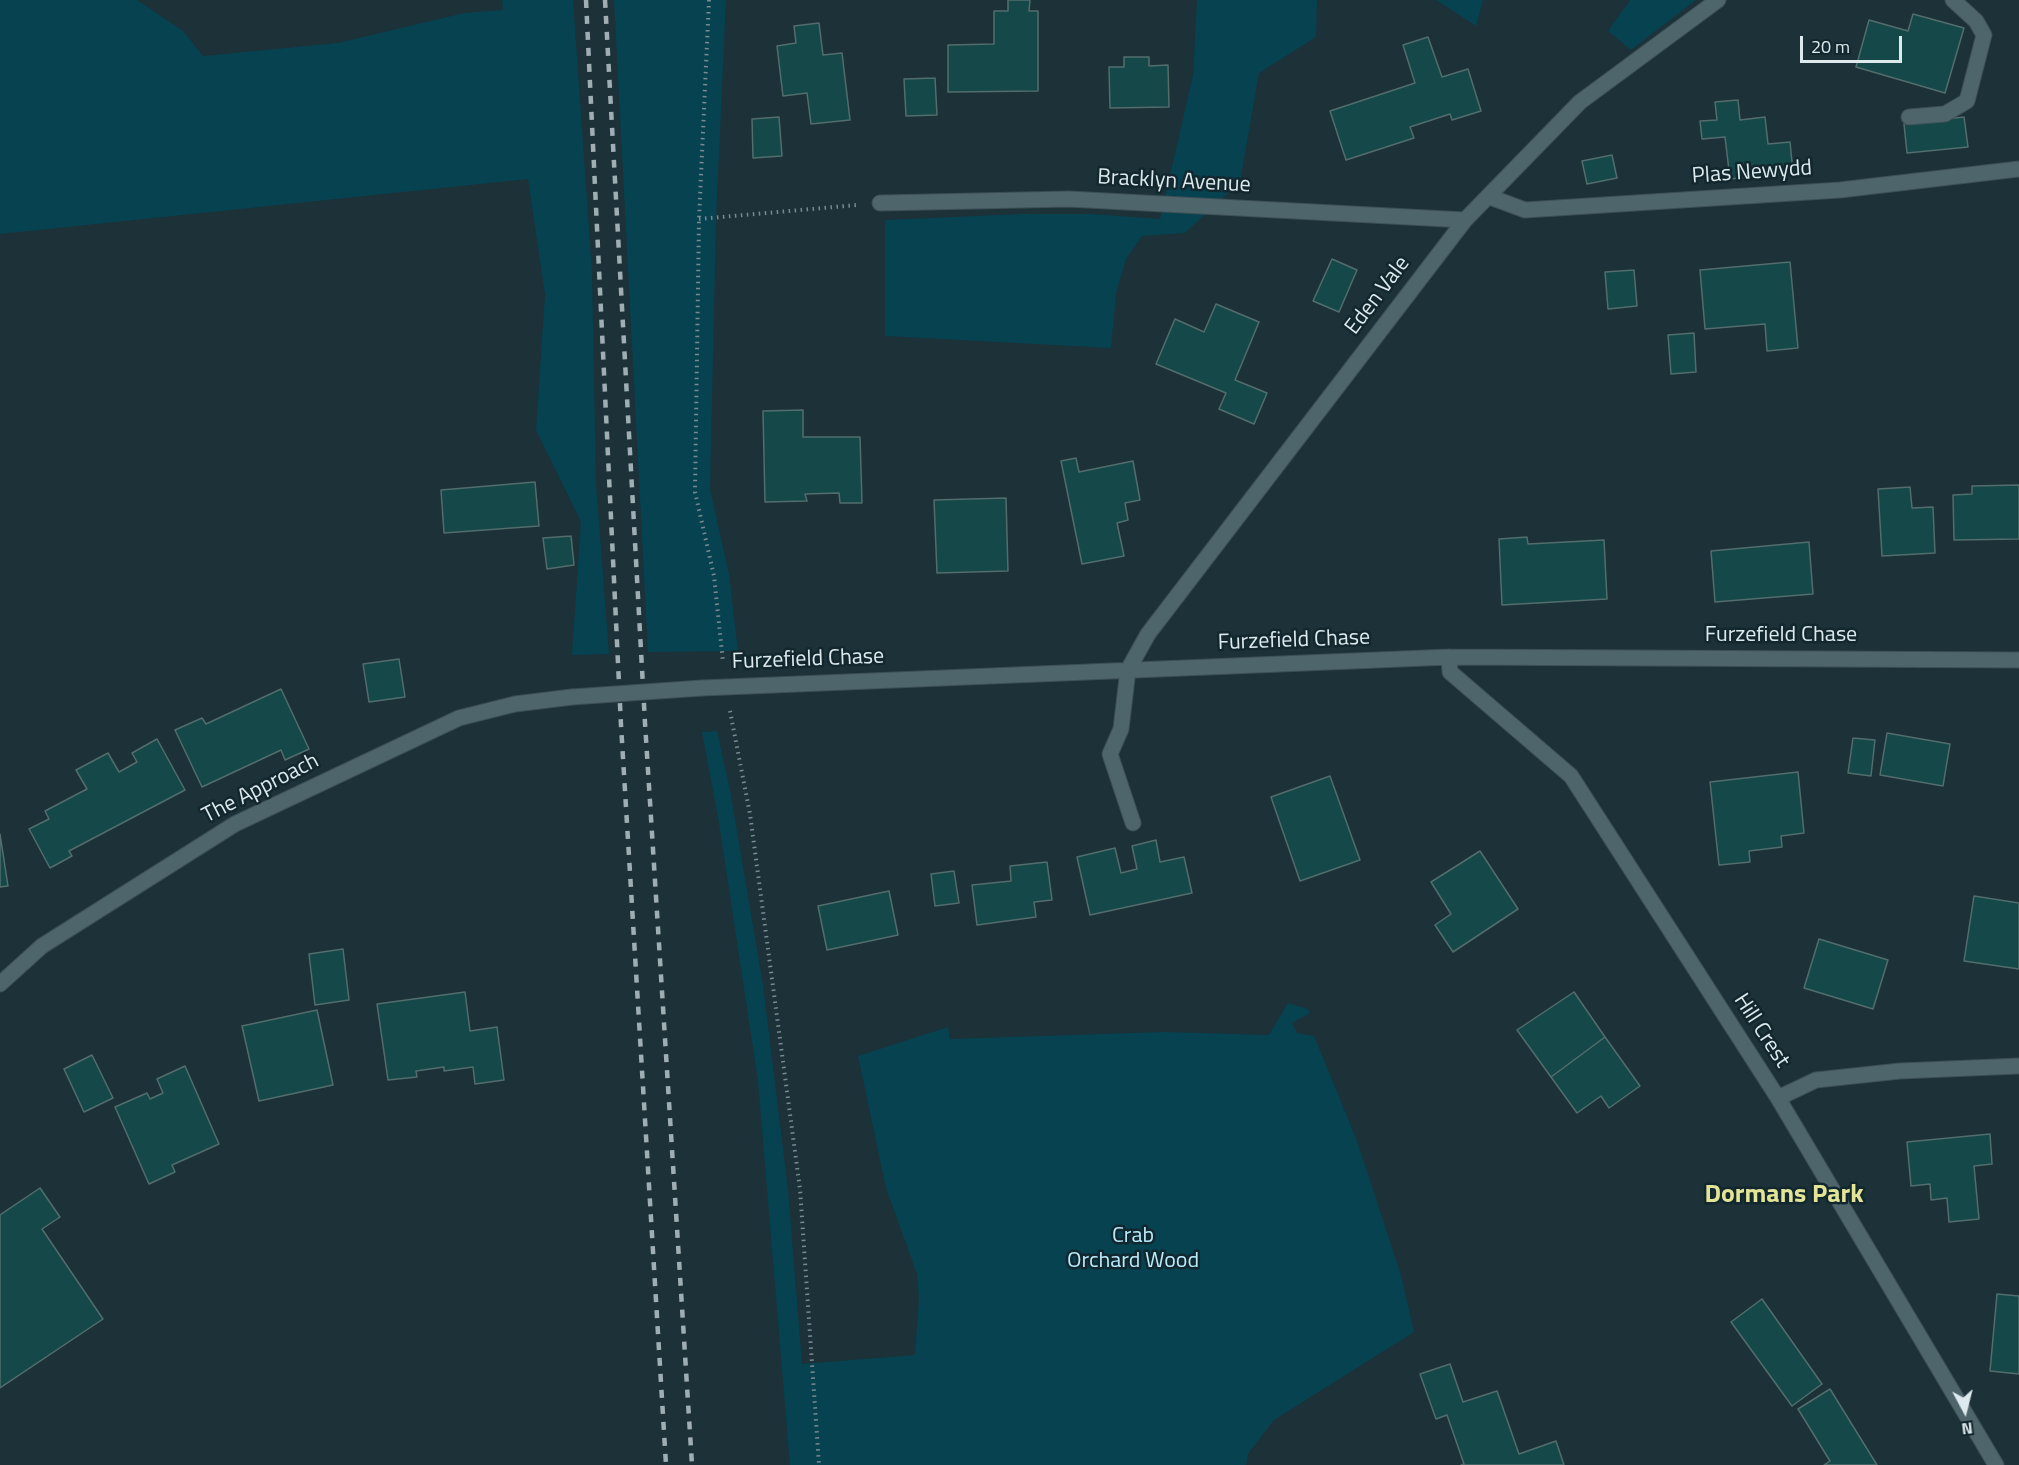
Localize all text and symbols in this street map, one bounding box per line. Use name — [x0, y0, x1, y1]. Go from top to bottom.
scale bar — [1803, 24, 1905, 62]
text: 20 m — [1811, 33, 1850, 60]
street label: Plas Newydd — [1691, 156, 1813, 190]
street label: Bracklyn Avenue — [1097, 165, 1251, 199]
street label: Eden Vale — [1340, 252, 1416, 340]
street label: Furzefield Chase — [1705, 623, 1857, 649]
street label: Furzefield Chase — [1217, 625, 1371, 657]
street label: Furzefield Chase — [731, 644, 885, 676]
street label: The Approach — [198, 748, 324, 830]
street label: Hill Crest — [1727, 989, 1795, 1073]
district label: Dormans Park — [1704, 1180, 1864, 1212]
park label: Crab Orchard Wood — [1067, 1224, 1199, 1276]
north arrow — [1935, 1381, 1995, 1441]
text: N — [1960, 1416, 1974, 1441]

